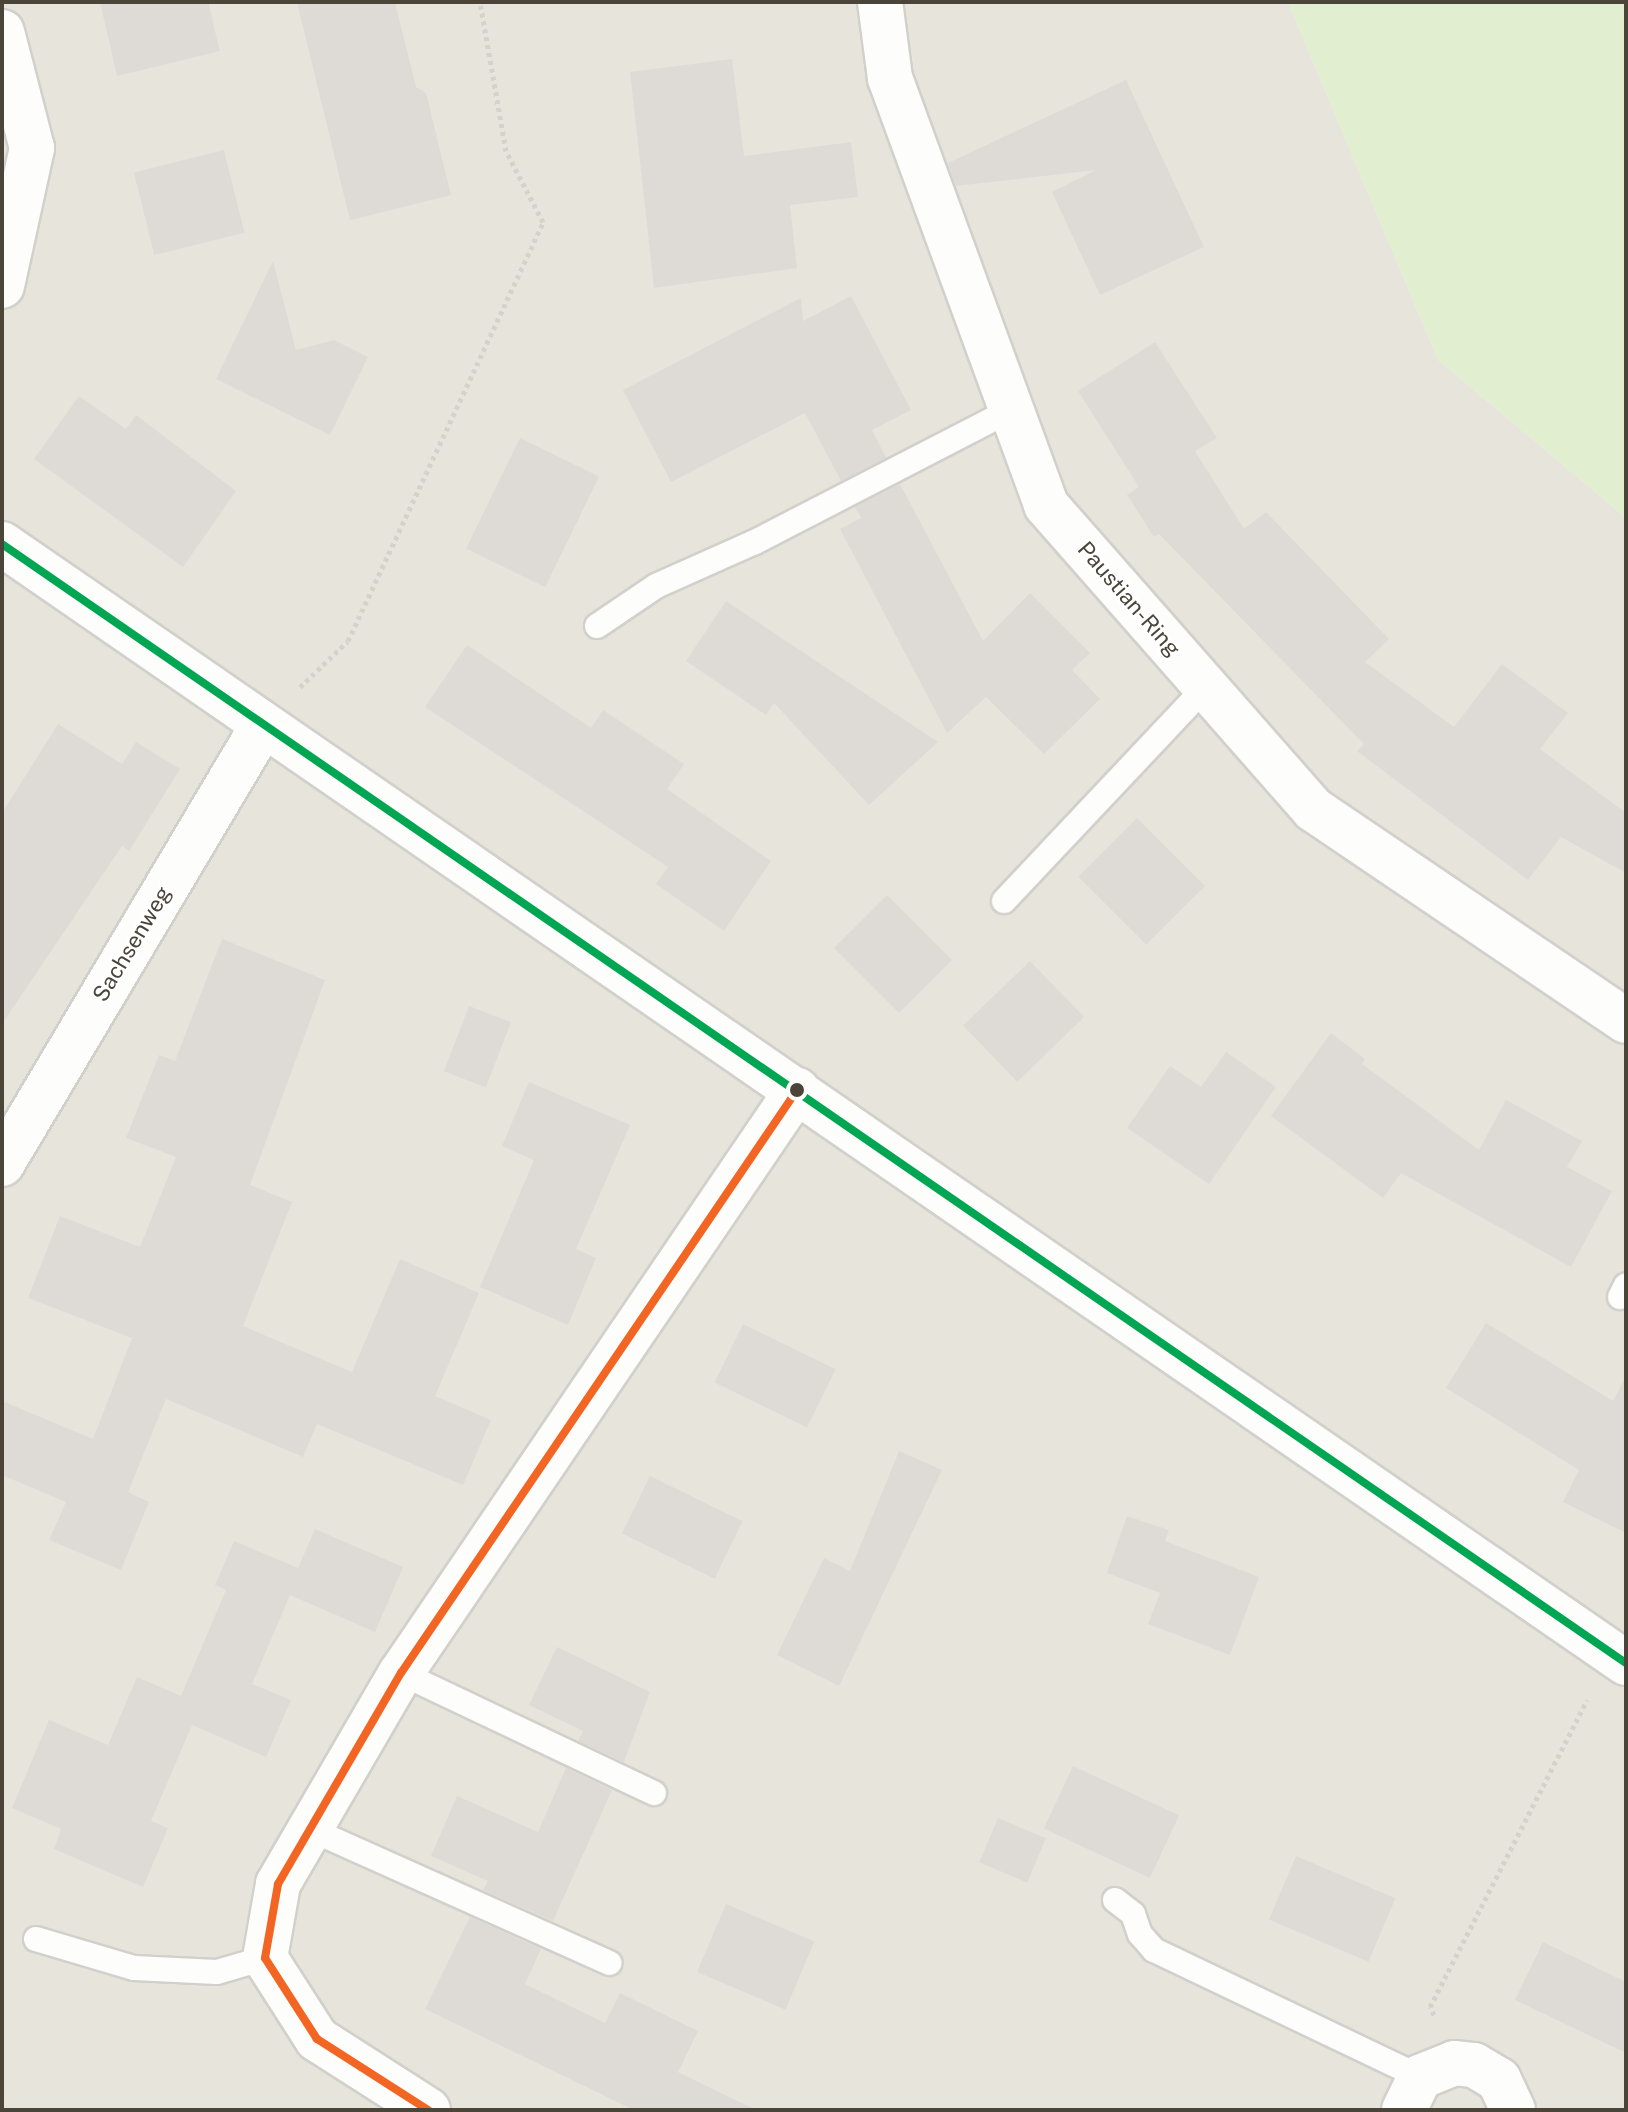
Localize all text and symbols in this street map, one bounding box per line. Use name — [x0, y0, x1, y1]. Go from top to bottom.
street label: Paustian-Ring — [1072, 536, 1186, 662]
street label: Sachsenweg — [87, 881, 177, 1007]
unlabelled marker — [789, 1082, 805, 1098]

